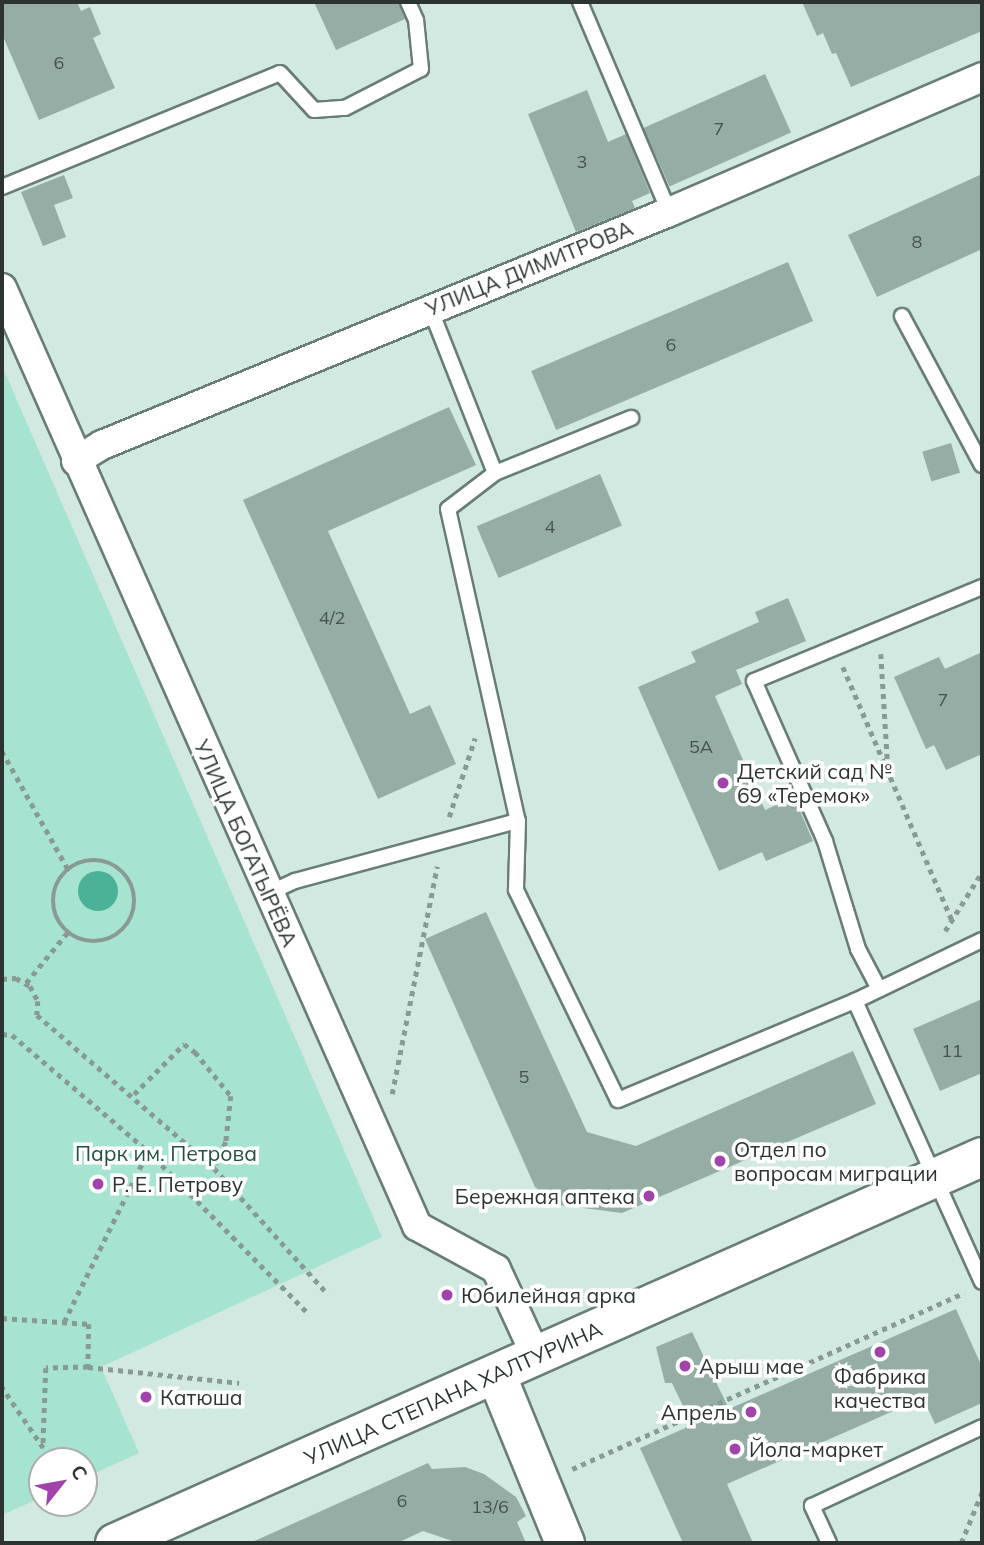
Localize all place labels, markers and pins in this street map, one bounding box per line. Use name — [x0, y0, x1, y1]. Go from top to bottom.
place label: Детский сад № 69 «Теремок» — [737, 758, 892, 808]
marker: Детский сад № 69 «Теремок» — [715, 775, 731, 791]
place label: Отдел по вопросам миграции — [734, 1136, 938, 1186]
marker: Отдел по вопросам миграции — [712, 1153, 728, 1169]
place label: Р. Е. Петрову — [112, 1171, 243, 1197]
marker: Р. Е. Петрову — [90, 1176, 106, 1192]
place label: Бережная аптека — [455, 1183, 635, 1209]
marker: Бережная аптека — [641, 1188, 657, 1204]
place label: Юбилейная арка — [461, 1282, 636, 1308]
marker: Юбилейная арка — [439, 1287, 455, 1303]
marker: Фабрика качества — [872, 1344, 888, 1360]
place label: Арыш мае — [699, 1353, 804, 1379]
marker: Арыш мае — [677, 1358, 693, 1374]
place label: Фабрика качества — [834, 1363, 926, 1413]
place label: Катюша — [160, 1384, 243, 1410]
marker: Катюша — [138, 1389, 154, 1405]
place label: Апрель — [661, 1399, 737, 1425]
marker: Апрель — [743, 1404, 759, 1420]
place label: Йола-маркет — [749, 1436, 883, 1462]
marker: Йола-маркет — [727, 1441, 743, 1457]

